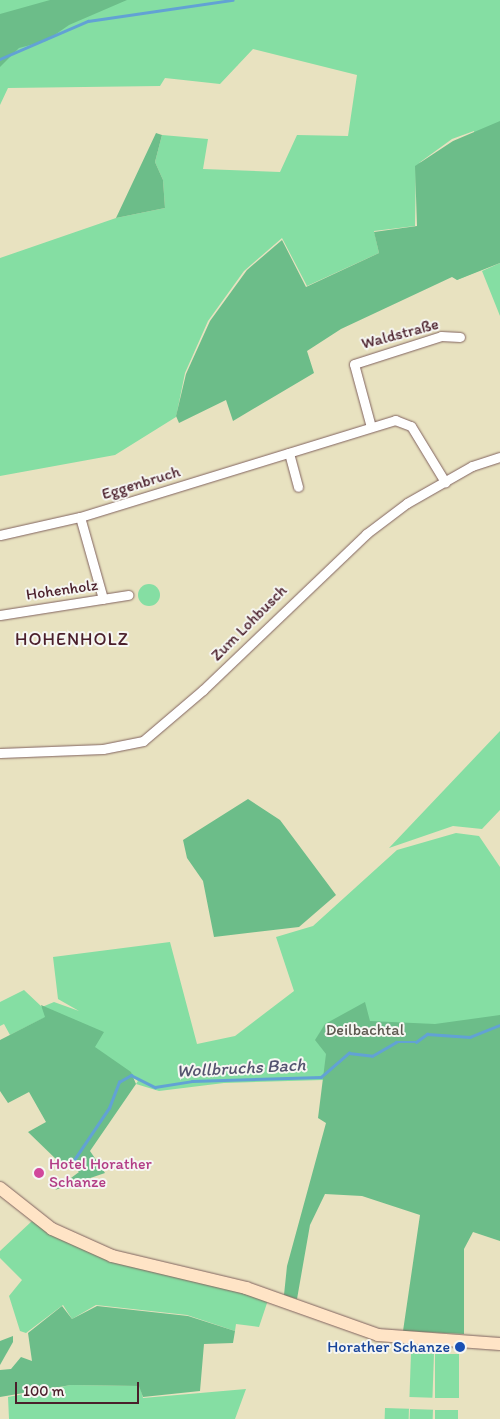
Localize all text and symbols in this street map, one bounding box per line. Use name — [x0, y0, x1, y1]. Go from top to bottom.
street label: Waldstraße — [359, 314, 441, 354]
street label: Eggenbruch — [99, 462, 183, 504]
street label: Hohenholz — [25, 575, 99, 605]
street label: Zum Lohbusch — [207, 581, 291, 665]
district label: HOHENHOLZ — [14, 628, 130, 650]
park label: Deilbachtal — [326, 1020, 404, 1040]
water label: Wollbruchs Bach — [176, 1054, 306, 1082]
place label: Hotel Horather Schanze — [49, 1154, 152, 1192]
marker: Hotel Horather Schanze — [33, 1167, 45, 1179]
place label: Horather Schanze — [327, 1337, 450, 1357]
marker: Horather Schanze — [454, 1341, 466, 1353]
scale bar — [18, 1372, 141, 1404]
text: 100 m — [23, 1382, 64, 1400]

